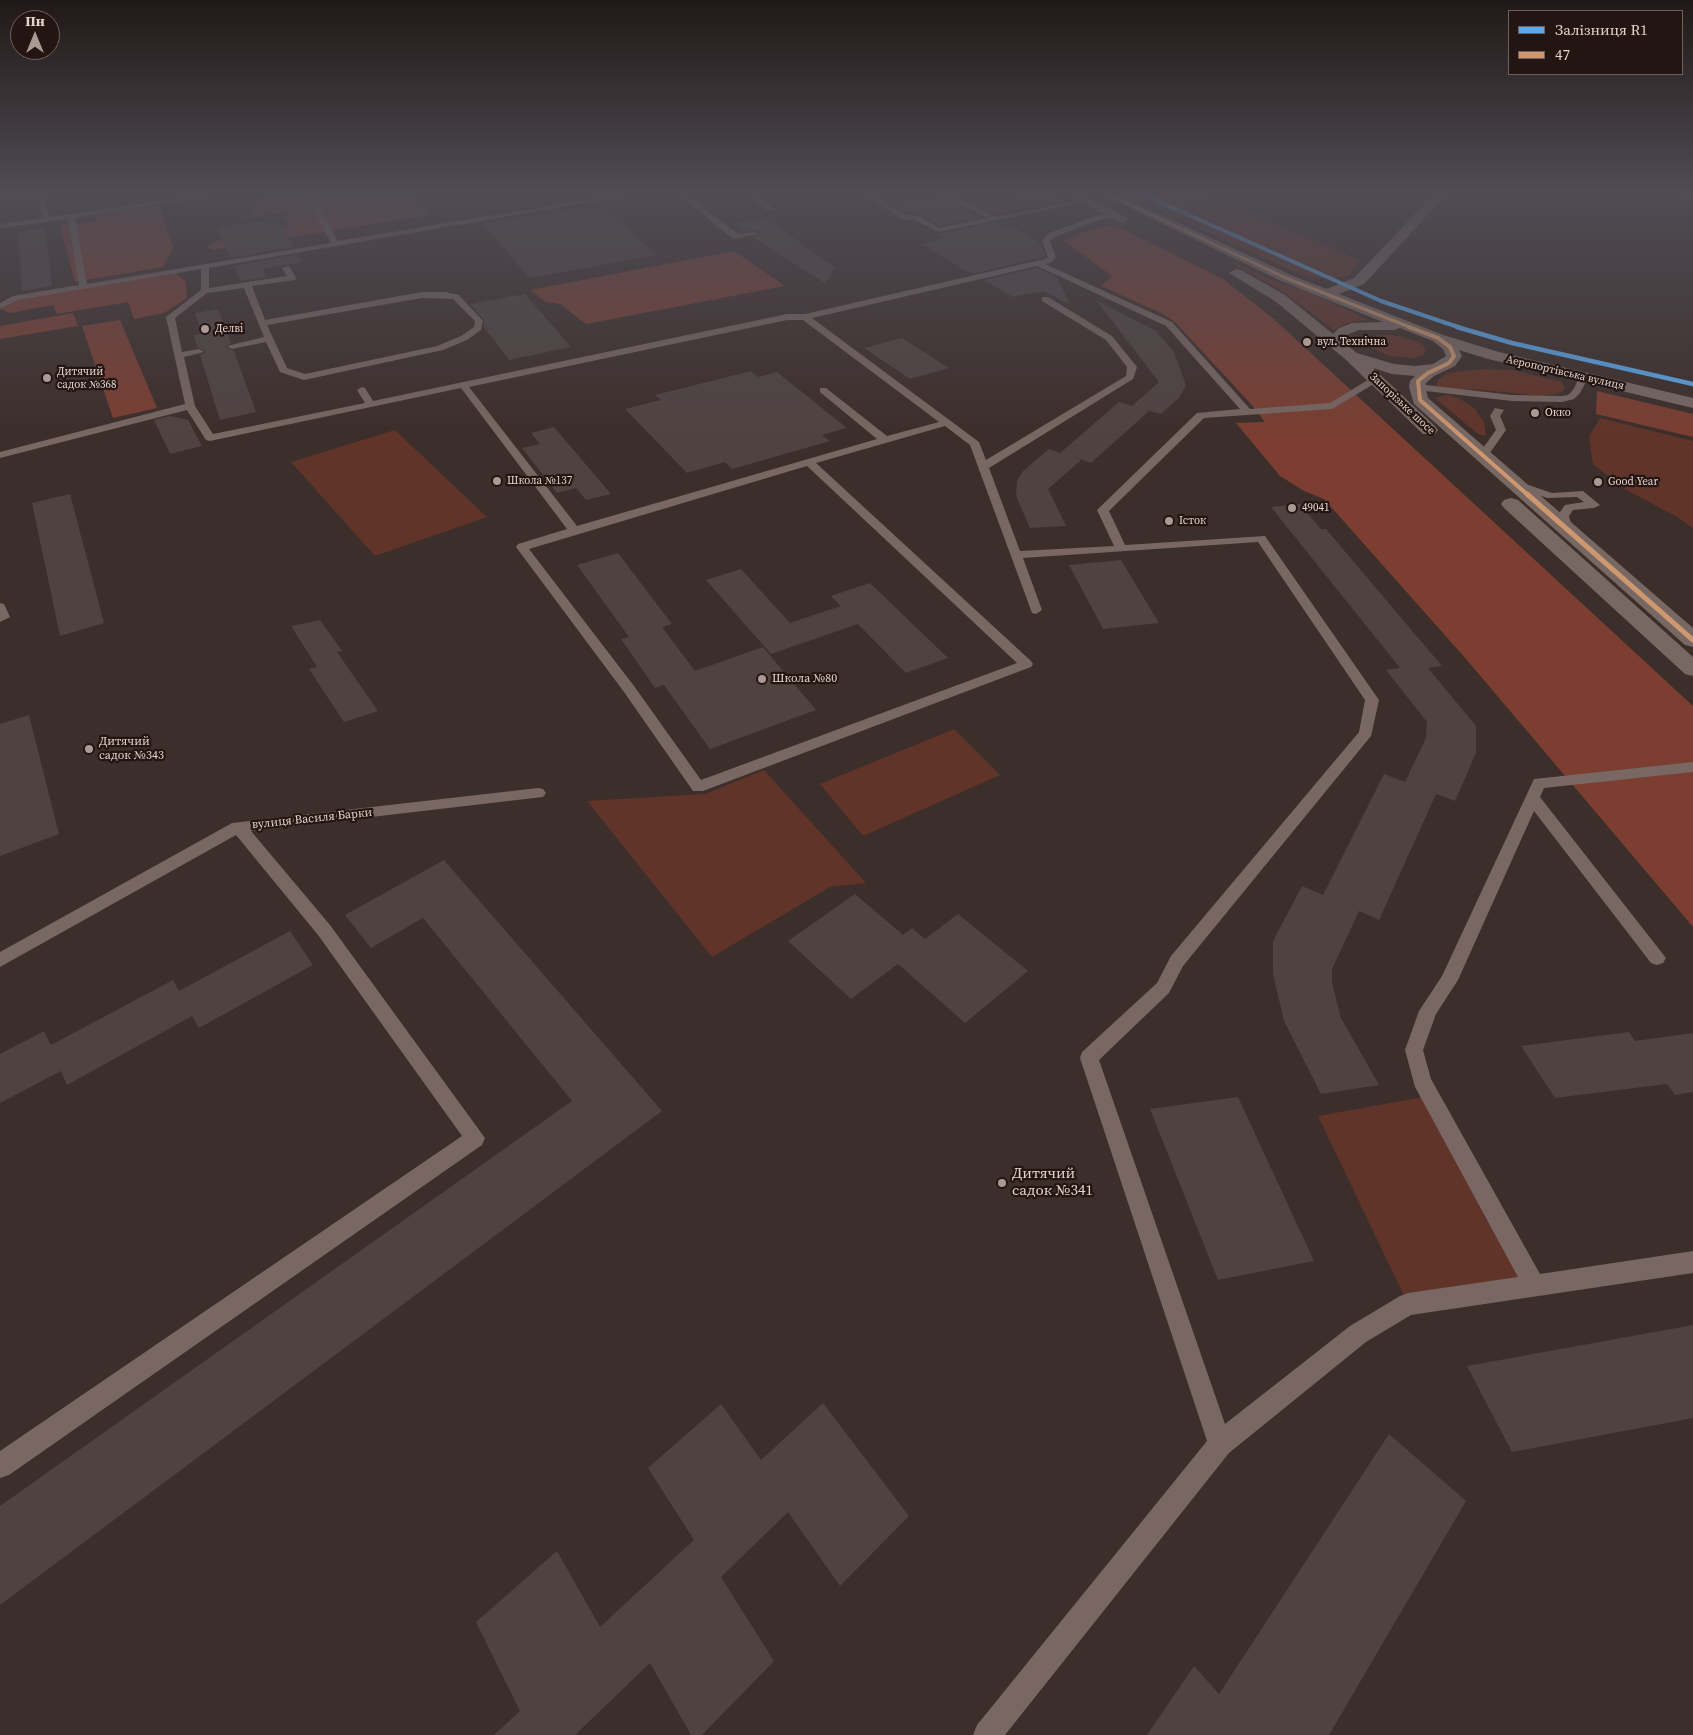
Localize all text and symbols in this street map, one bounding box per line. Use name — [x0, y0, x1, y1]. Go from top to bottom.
north arrow — [10, 10, 60, 60]
legend — [1508, 10, 1683, 75]
text: Пн — [25, 11, 45, 31]
text: Залізниця R1 — [1555, 19, 1648, 40]
text: 47 — [1555, 44, 1570, 65]
place label: Делві — [215, 322, 243, 336]
marker: Делві — [199, 323, 211, 335]
place label: вул. Технічна — [1317, 335, 1386, 349]
marker: вул. Технічна — [1301, 336, 1313, 348]
street label: Аеропортівська вулиця — [1505, 353, 1625, 393]
place label: Дитячий садок №368 — [57, 365, 116, 391]
street label: Запорізьке шосе — [1367, 370, 1437, 438]
marker: Дитячий садок №368 — [41, 372, 53, 384]
place label: Окко — [1545, 406, 1571, 420]
marker: Окко — [1529, 407, 1541, 419]
place label: Школа №137 — [507, 474, 572, 488]
marker: Школа №137 — [491, 475, 503, 487]
place label: Good Year — [1608, 475, 1658, 489]
marker: Good Year — [1592, 476, 1604, 488]
place label: 49041 — [1302, 501, 1329, 515]
marker: 49041 — [1286, 502, 1298, 514]
place label: Істок — [1179, 514, 1206, 528]
marker: Істок — [1163, 515, 1175, 527]
place label: Школа №80 — [772, 672, 837, 686]
marker: Школа №80 — [756, 673, 768, 685]
place label: Дитячий садок №343 — [99, 735, 164, 763]
marker: Дитячий садок №343 — [83, 743, 95, 755]
street label: вулиця Василя Барки — [251, 806, 373, 832]
place label: Дитячий садок №341 — [1012, 1165, 1093, 1200]
marker: Дитячий садок №341 — [996, 1177, 1008, 1189]

